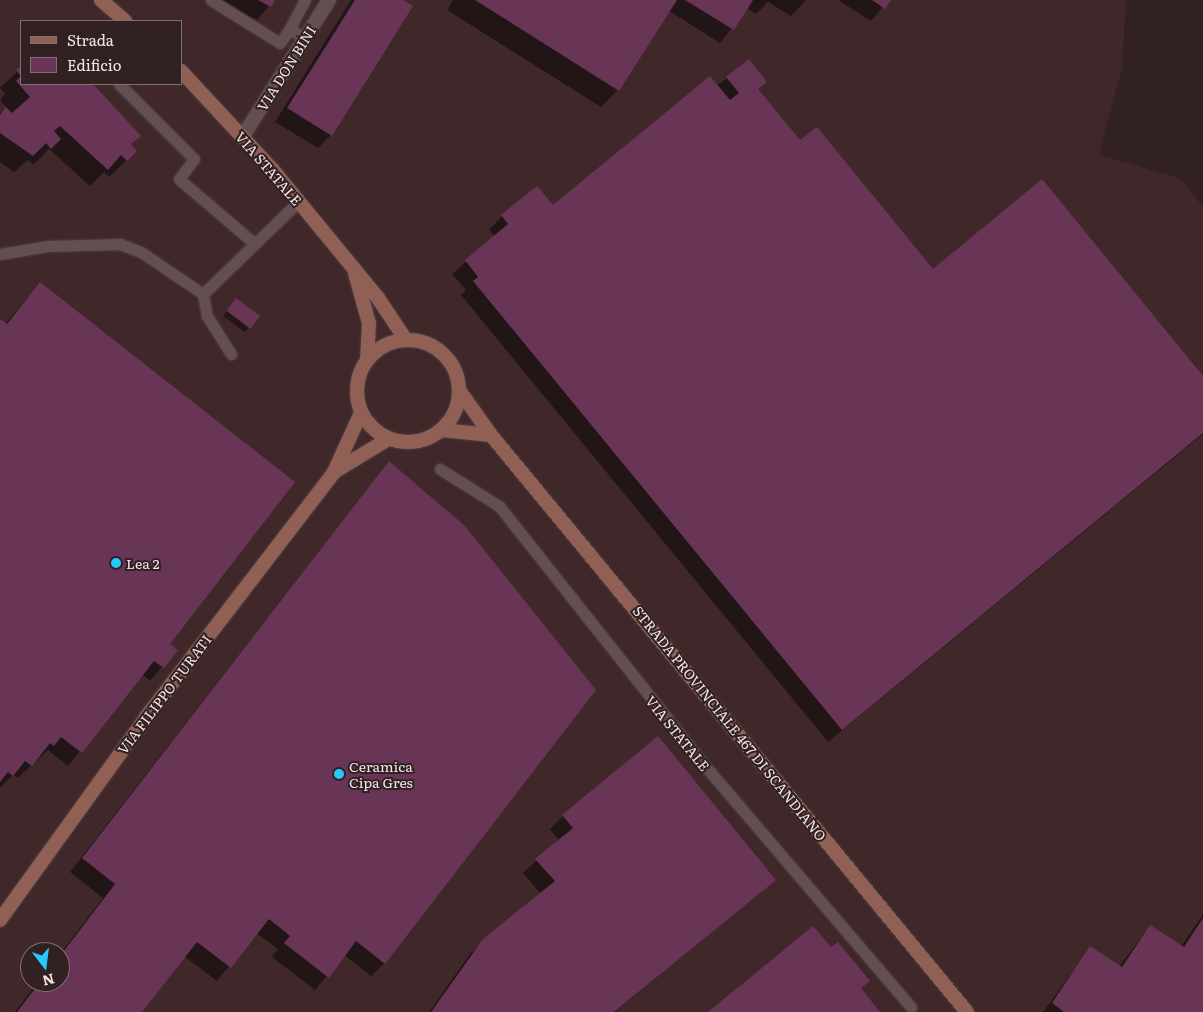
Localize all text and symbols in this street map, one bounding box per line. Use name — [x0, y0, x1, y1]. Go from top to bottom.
legend — [20, 20, 182, 85]
street label: VIA DON BINI — [253, 22, 319, 114]
text: Strada — [67, 28, 114, 51]
text: Edificio — [67, 53, 122, 76]
street label: VIA STATALE — [232, 128, 306, 208]
place label: Lea 2 — [126, 555, 160, 571]
marker: Lea 2 — [110, 557, 122, 569]
street label: STRADA PROVINCIALE 467 DI SCANDIANO — [630, 602, 830, 844]
street label: VIA FILIPPO TURATI — [114, 631, 214, 757]
street label: VIA STATALE — [642, 692, 714, 774]
place label: Ceramica Cipa Gres — [349, 758, 413, 790]
marker: Ceramica Cipa Gres — [333, 768, 345, 780]
north arrow — [20, 942, 70, 992]
text: N — [40, 969, 57, 992]

